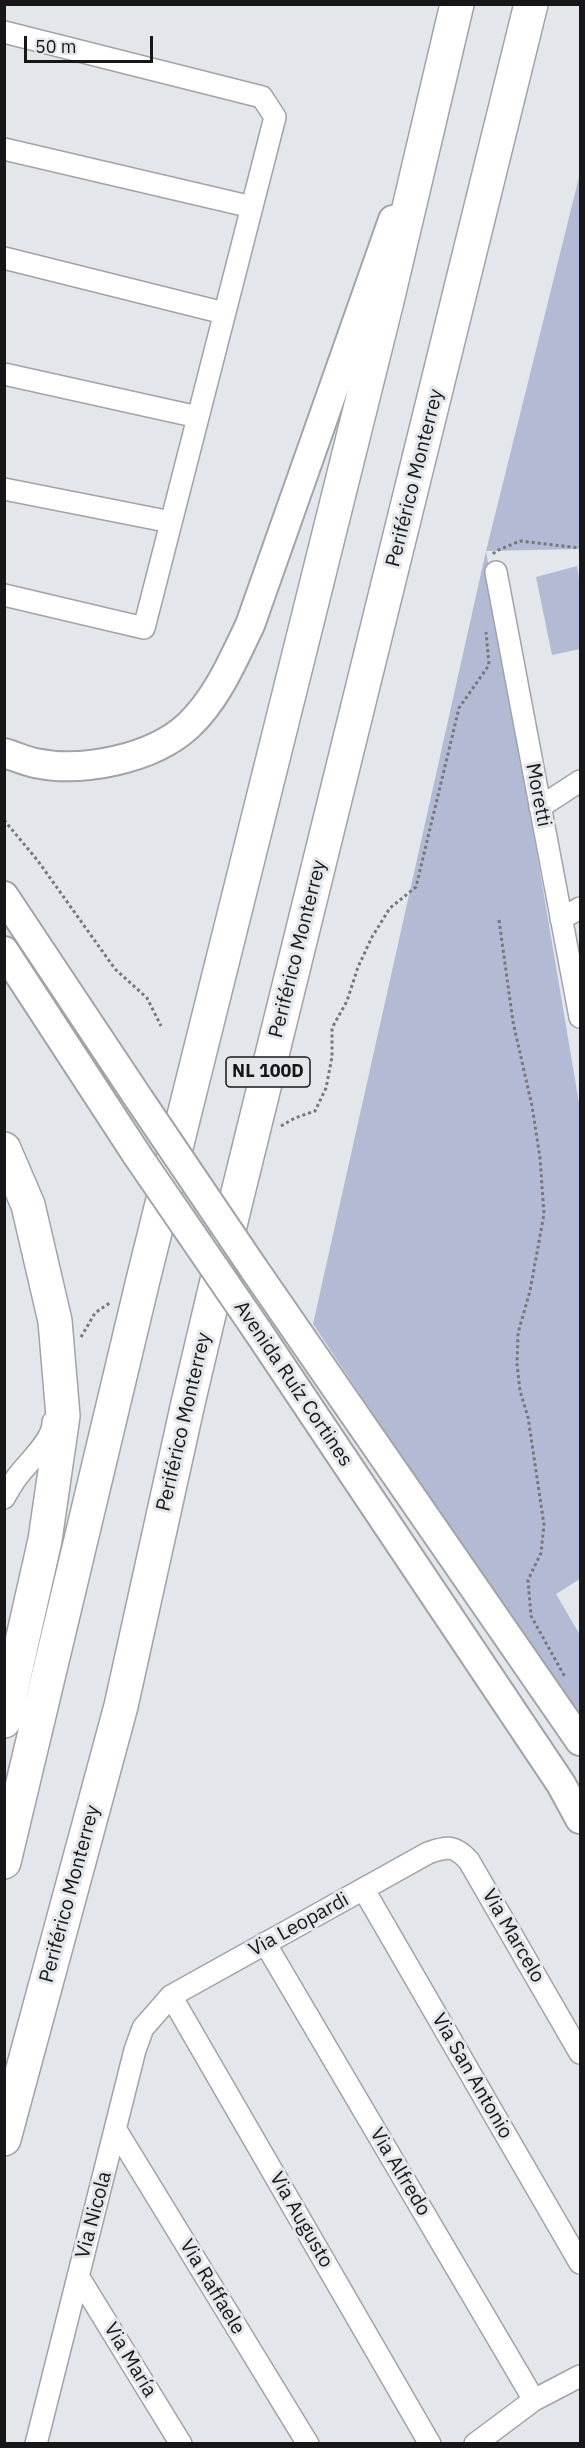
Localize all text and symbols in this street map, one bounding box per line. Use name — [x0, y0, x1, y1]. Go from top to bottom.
scale bar — [27, 24, 156, 62]
text: 50 m — [35, 35, 77, 58]
street label: Periférico Monterrey — [381, 386, 449, 570]
street label: Moretti — [520, 761, 556, 829]
street label: Periférico Monterrey — [264, 857, 332, 1041]
road number: NL 100D — [226, 1057, 310, 1087]
street label: Avenida Ruíz Cortines — [229, 1297, 357, 1471]
street label: Periférico Monterrey — [152, 1330, 216, 1514]
street label: Periférico Monterrey — [35, 1803, 105, 1985]
street label: Via Marcelo — [477, 1885, 549, 1987]
street label: Via Leopardi — [245, 1888, 353, 1962]
street label: Via San Antonio — [426, 2009, 518, 2143]
street label: Via Alfredo — [364, 2124, 436, 2220]
street label: Via Augusto — [264, 2168, 338, 2272]
street label: Via Nicola — [71, 2169, 117, 2261]
street label: Via Raffaele — [174, 2235, 250, 2339]
street label: Via María — [98, 2318, 162, 2402]

